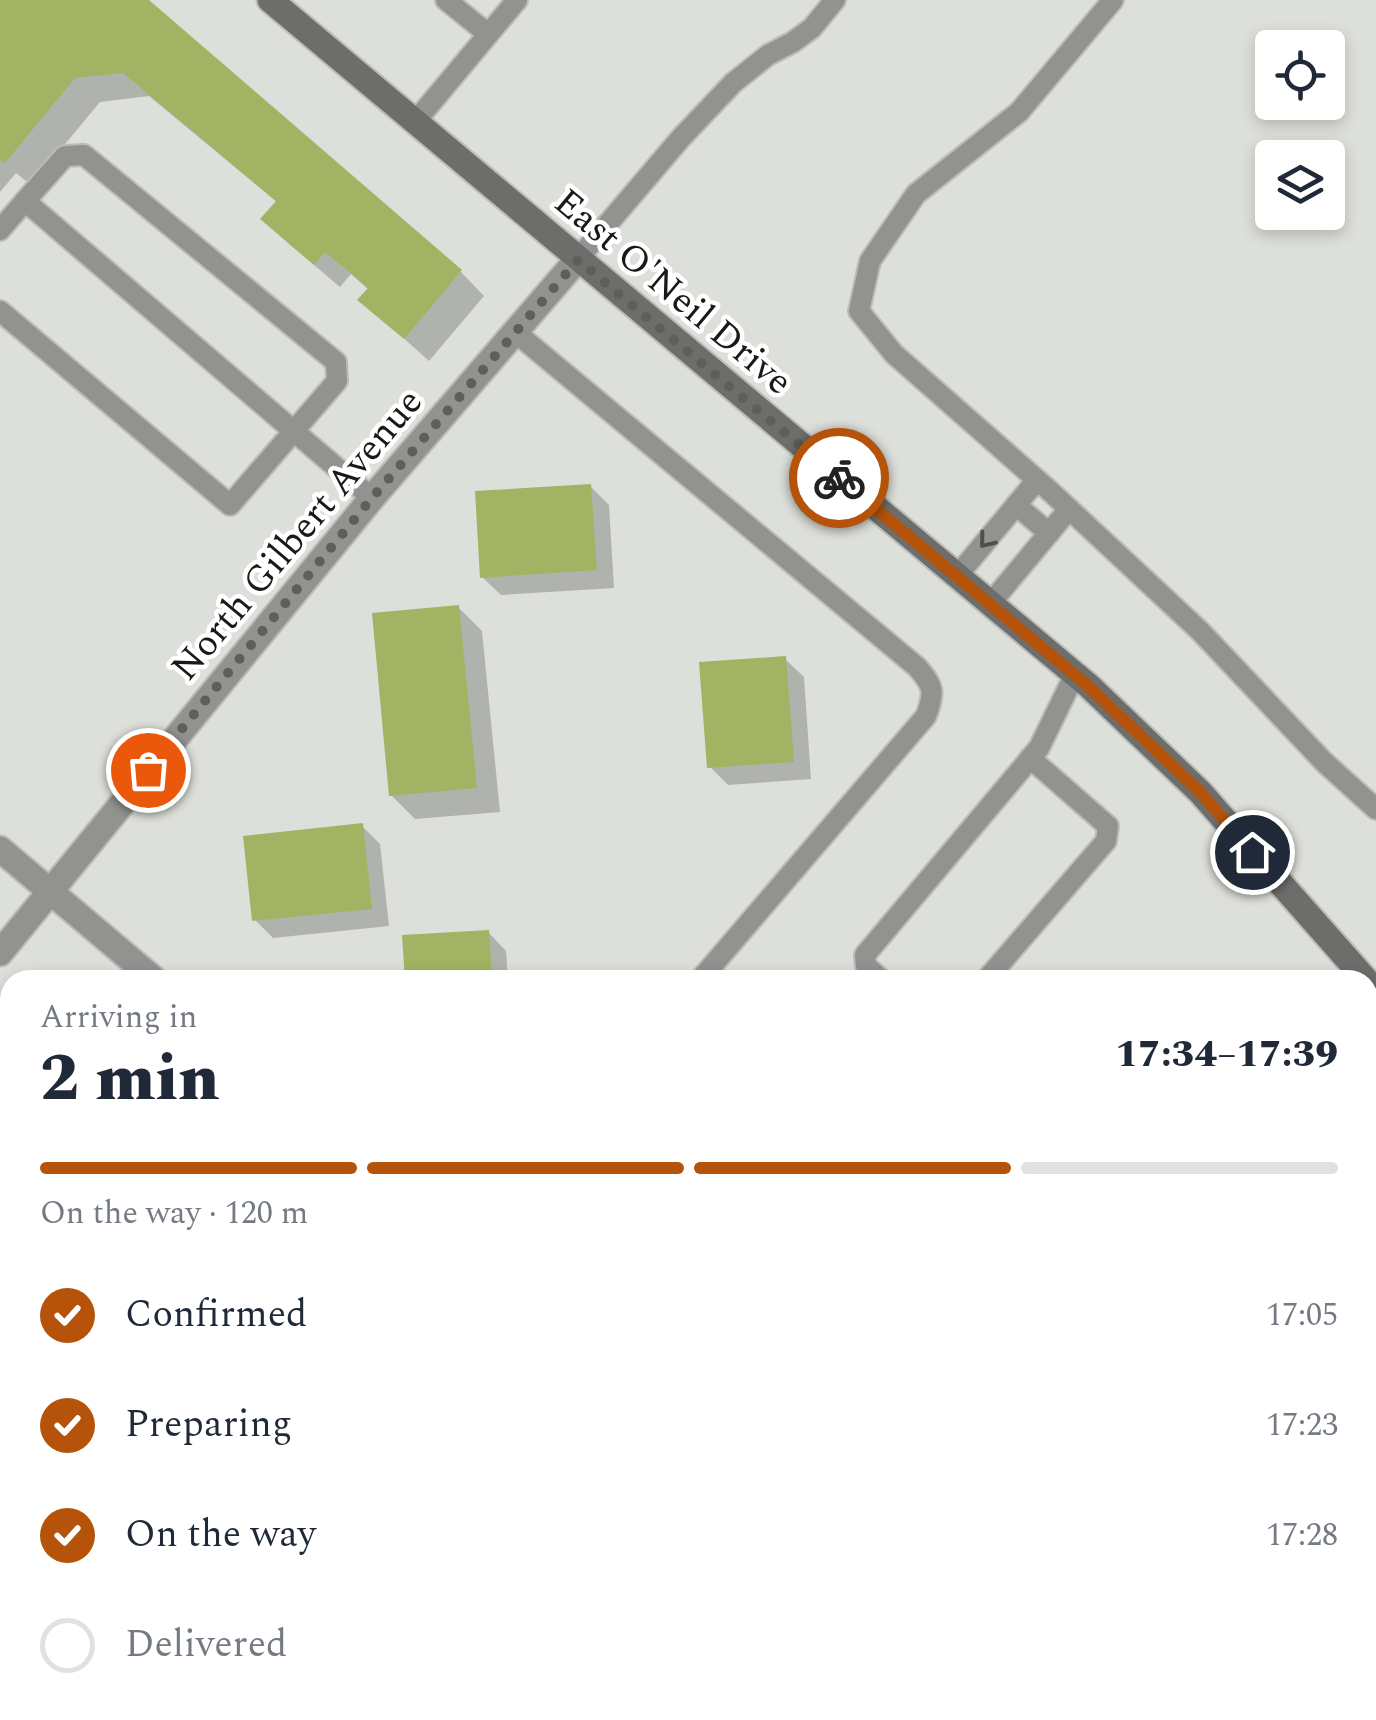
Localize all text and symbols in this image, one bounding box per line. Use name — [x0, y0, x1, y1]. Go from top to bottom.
map controls — [1255, 30, 1345, 230]
button: locate — [1255, 30, 1345, 120]
button: layers — [1255, 140, 1345, 230]
street label: East O'Neil Drive — [540, 175, 805, 410]
street label: North Gilbert Avenue — [157, 376, 438, 694]
courier — [789, 428, 889, 528]
icon: bike — [812, 451, 867, 506]
one-way arrow — [980, 529, 998, 547]
pin — [106, 728, 191, 813]
icon: bag — [121, 743, 176, 798]
pin — [1210, 810, 1295, 895]
icon: home — [1225, 825, 1280, 880]
text: Arriving in — [40, 993, 197, 1042]
text: 17:34–17:39 — [1115, 1026, 1338, 1084]
text: 2 min — [40, 1030, 220, 1129]
text: On the way · 120 m — [40, 1189, 308, 1238]
text: Confirmed — [125, 1286, 307, 1344]
icon: check — [40, 1288, 95, 1343]
text: 17:05 — [1266, 1291, 1338, 1340]
text: Preparing — [125, 1396, 292, 1454]
icon: check — [40, 1398, 95, 1453]
text: 17:23 — [1266, 1401, 1338, 1450]
text: On the way — [125, 1506, 316, 1564]
icon: check — [40, 1508, 95, 1563]
text: 17:28 — [1266, 1511, 1338, 1560]
text: Delivered — [125, 1616, 287, 1674]

